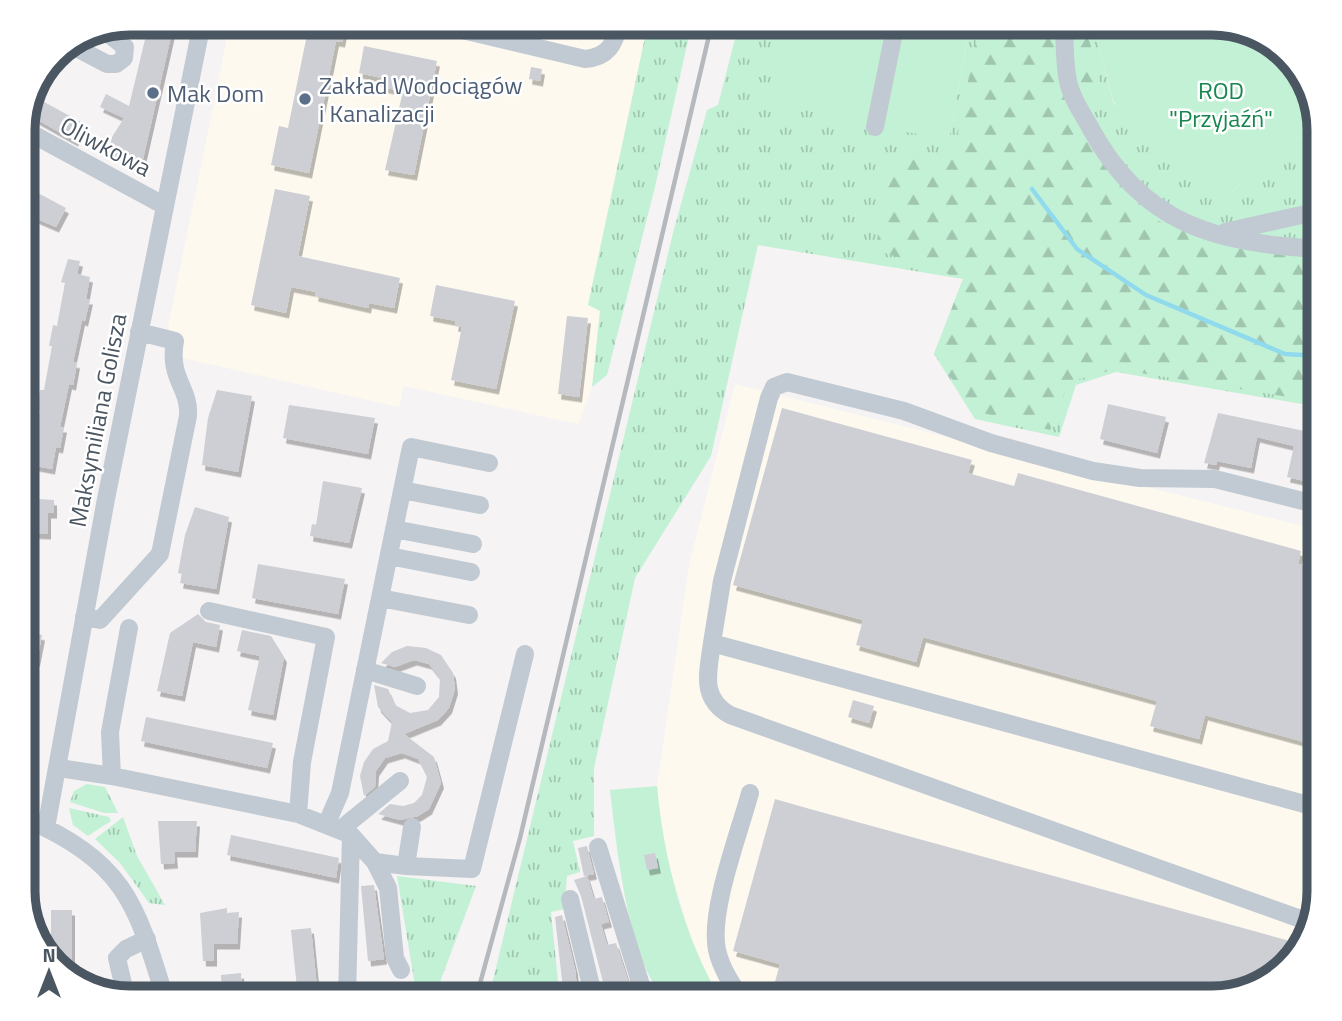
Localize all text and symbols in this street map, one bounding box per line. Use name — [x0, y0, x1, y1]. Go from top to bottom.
place label: Zakład Wodociągów i Kanalizacji — [319, 67, 523, 131]
park label: ROD "Przyjaźń" — [1169, 72, 1273, 136]
place label: Mak Dom — [167, 75, 264, 111]
marker: Mak Dom — [145, 85, 161, 101]
marker: Zakład Wodociągów i Kanalizacji — [297, 91, 313, 107]
street label: Oliwkowa — [54, 107, 158, 185]
street label: Maksymiliana Golisza — [59, 310, 135, 530]
north arrow — [14, 937, 84, 1007]
text: N — [42, 940, 56, 969]

